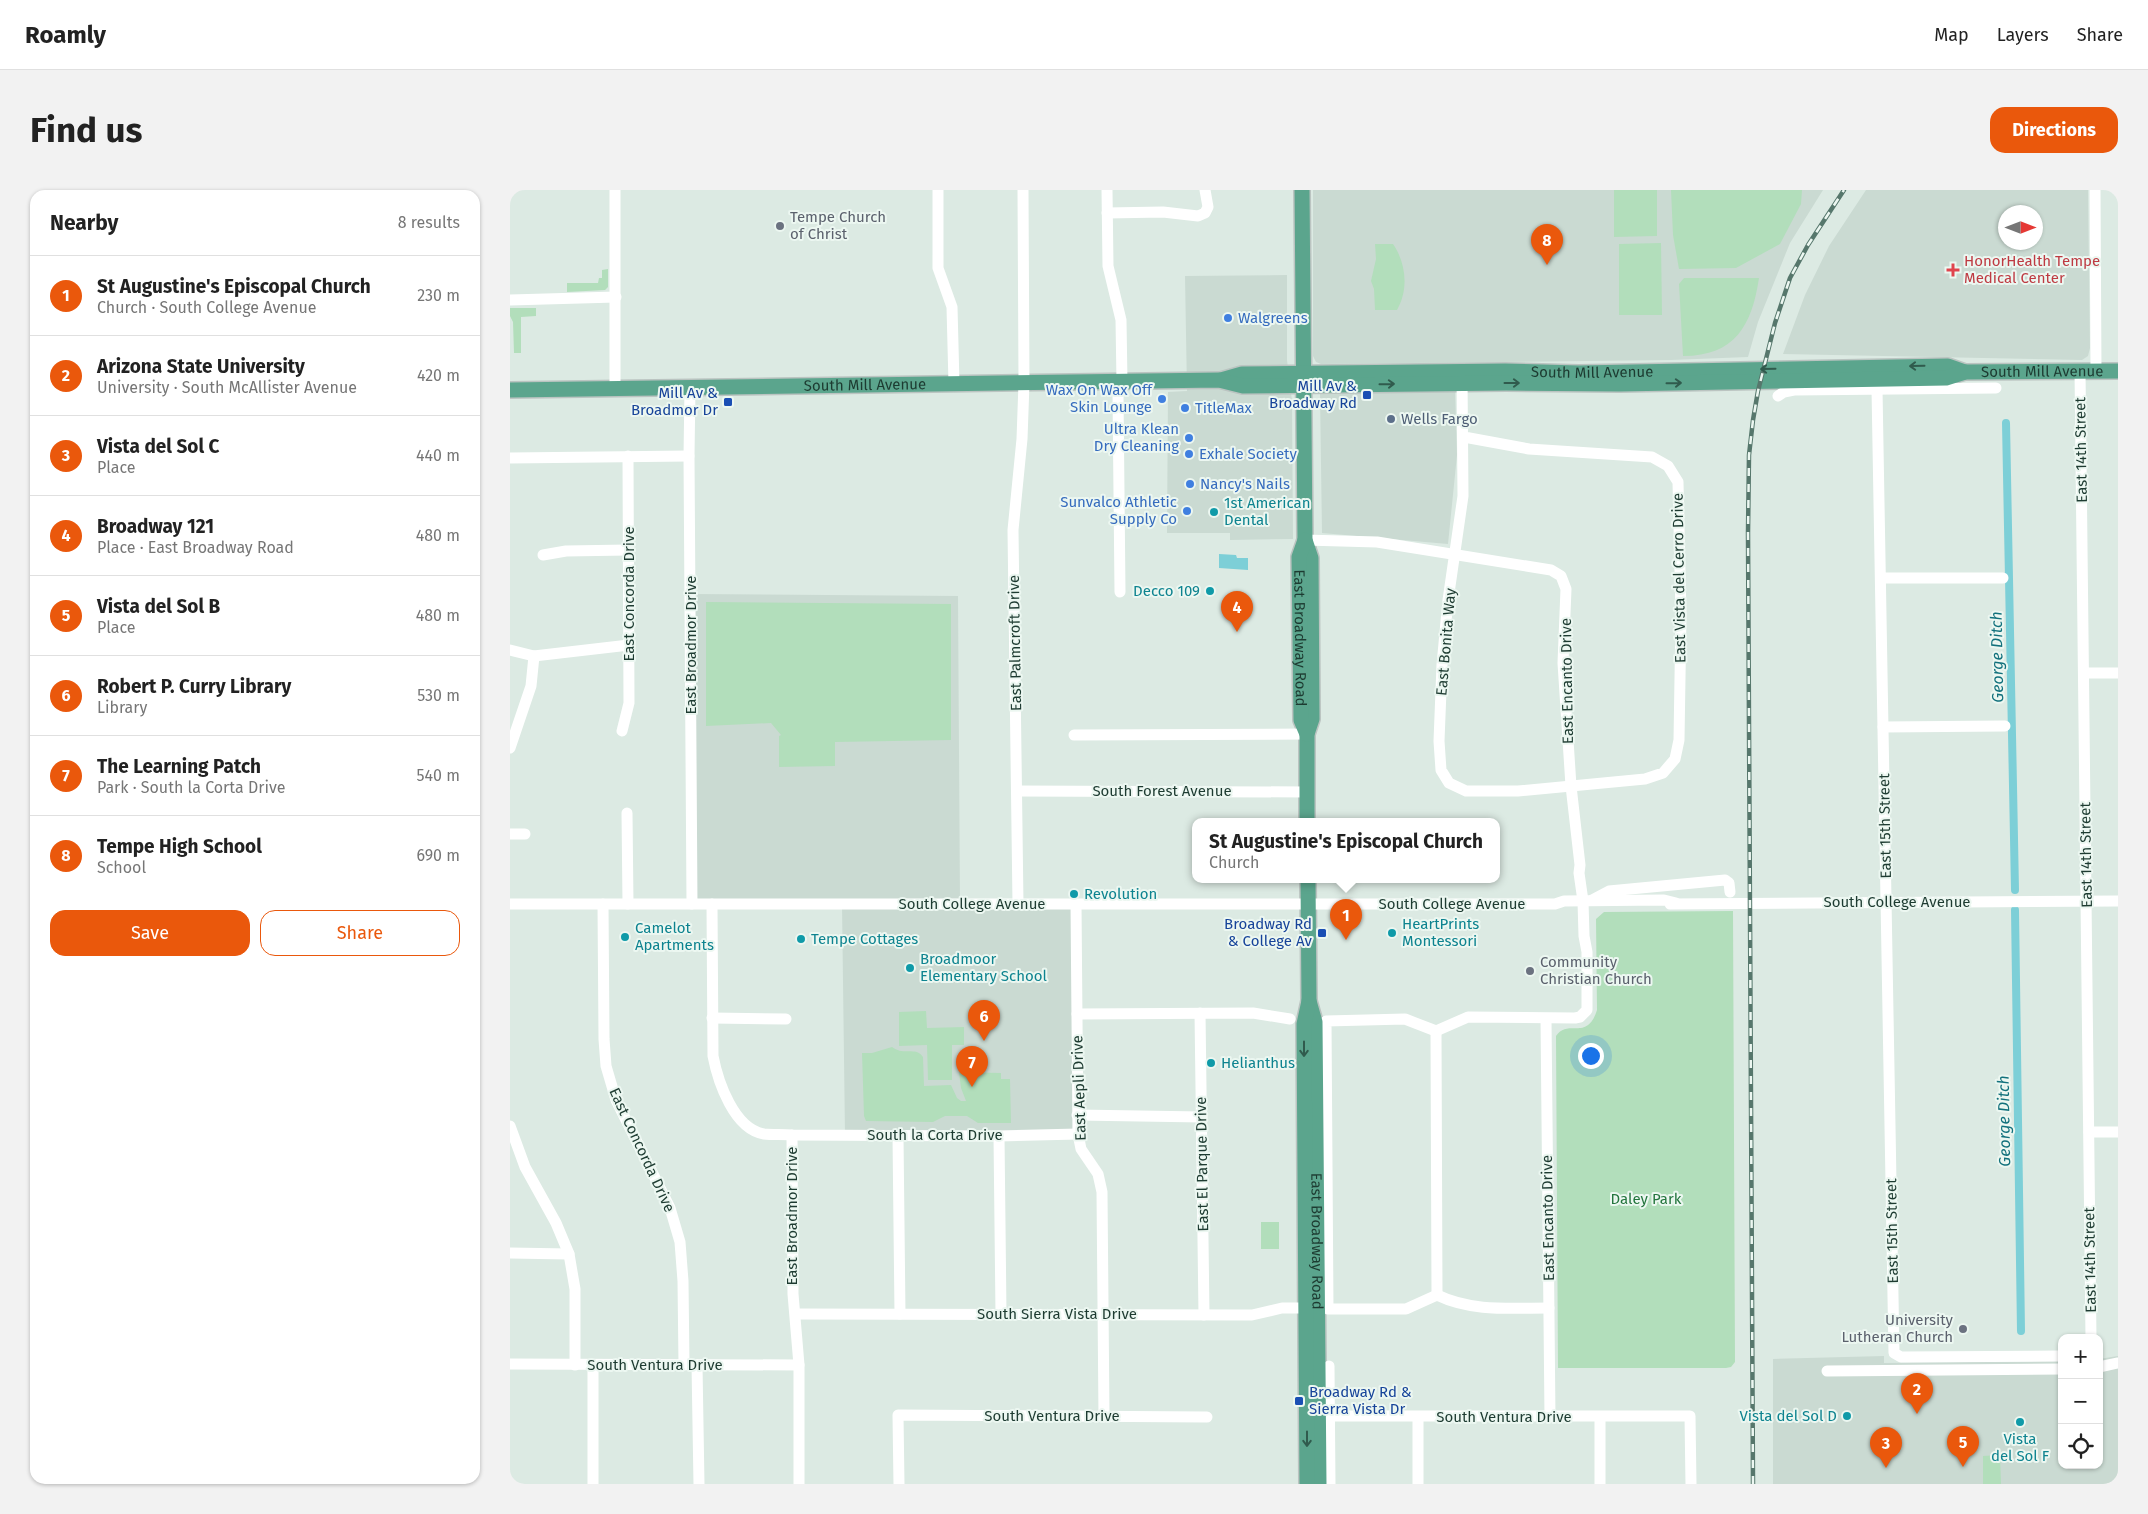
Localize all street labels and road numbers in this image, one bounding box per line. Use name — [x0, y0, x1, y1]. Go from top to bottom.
street label: South Mill Avenue — [1981, 362, 2103, 381]
street label: South Mill Avenue — [1531, 363, 1653, 382]
street label: South Mill Avenue — [804, 375, 926, 395]
street label: East 14th Street — [2071, 396, 2091, 503]
street label: East Vista del Cerro Drive — [1669, 493, 1689, 663]
street label: East Concorda Drive — [620, 526, 638, 662]
street label: East Broadway Road — [1290, 569, 1310, 707]
street label: East Broadmor Drive — [682, 575, 700, 715]
street label: East Palmcroft Drive — [1005, 575, 1025, 711]
street label: East Bonita Way — [1432, 587, 1460, 697]
street label: East Encanto Drive — [1557, 618, 1577, 744]
street label: East 15th Street — [1875, 773, 1895, 879]
street label: South Forest Avenue — [1092, 782, 1232, 800]
street label: East 14th Street — [2076, 801, 2096, 908]
street label: South College Avenue — [1823, 893, 1971, 911]
street label: South College Avenue — [898, 895, 1046, 913]
street label: South College Avenue — [1378, 895, 1526, 913]
street label: East Aepli Drive — [1068, 1035, 1090, 1141]
street label: East Concorda Drive — [605, 1085, 679, 1215]
street label: East El Parque Drive — [1192, 1096, 1212, 1232]
street label: South la Corta Drive — [867, 1126, 1003, 1144]
street label: East Broadmor Drive — [783, 1146, 801, 1286]
street label: East Encanto Drive — [1538, 1155, 1558, 1281]
street label: East Broadway Road — [1307, 1173, 1326, 1310]
street label: East 15th Street — [1882, 1178, 1902, 1284]
street label: East 14th Street — [2080, 1206, 2100, 1313]
street label: South Sierra Vista Drive — [977, 1305, 1137, 1323]
street label: South Ventura Drive — [587, 1356, 723, 1374]
street label: South Ventura Drive — [984, 1407, 1120, 1425]
street label: South Ventura Drive — [1436, 1408, 1572, 1426]

